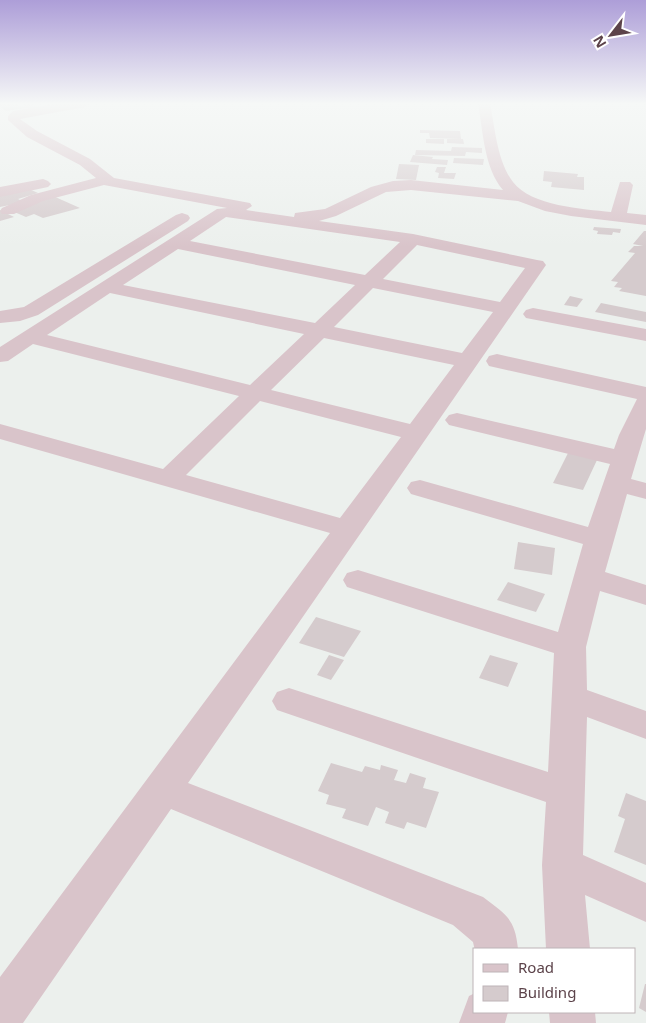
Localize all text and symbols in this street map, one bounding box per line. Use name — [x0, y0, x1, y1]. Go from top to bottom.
north arrow — [586, 10, 636, 60]
text: N — [588, 32, 611, 52]
legend — [473, 948, 636, 1013]
text: Road — [518, 957, 554, 977]
text: Building — [518, 982, 576, 1002]

